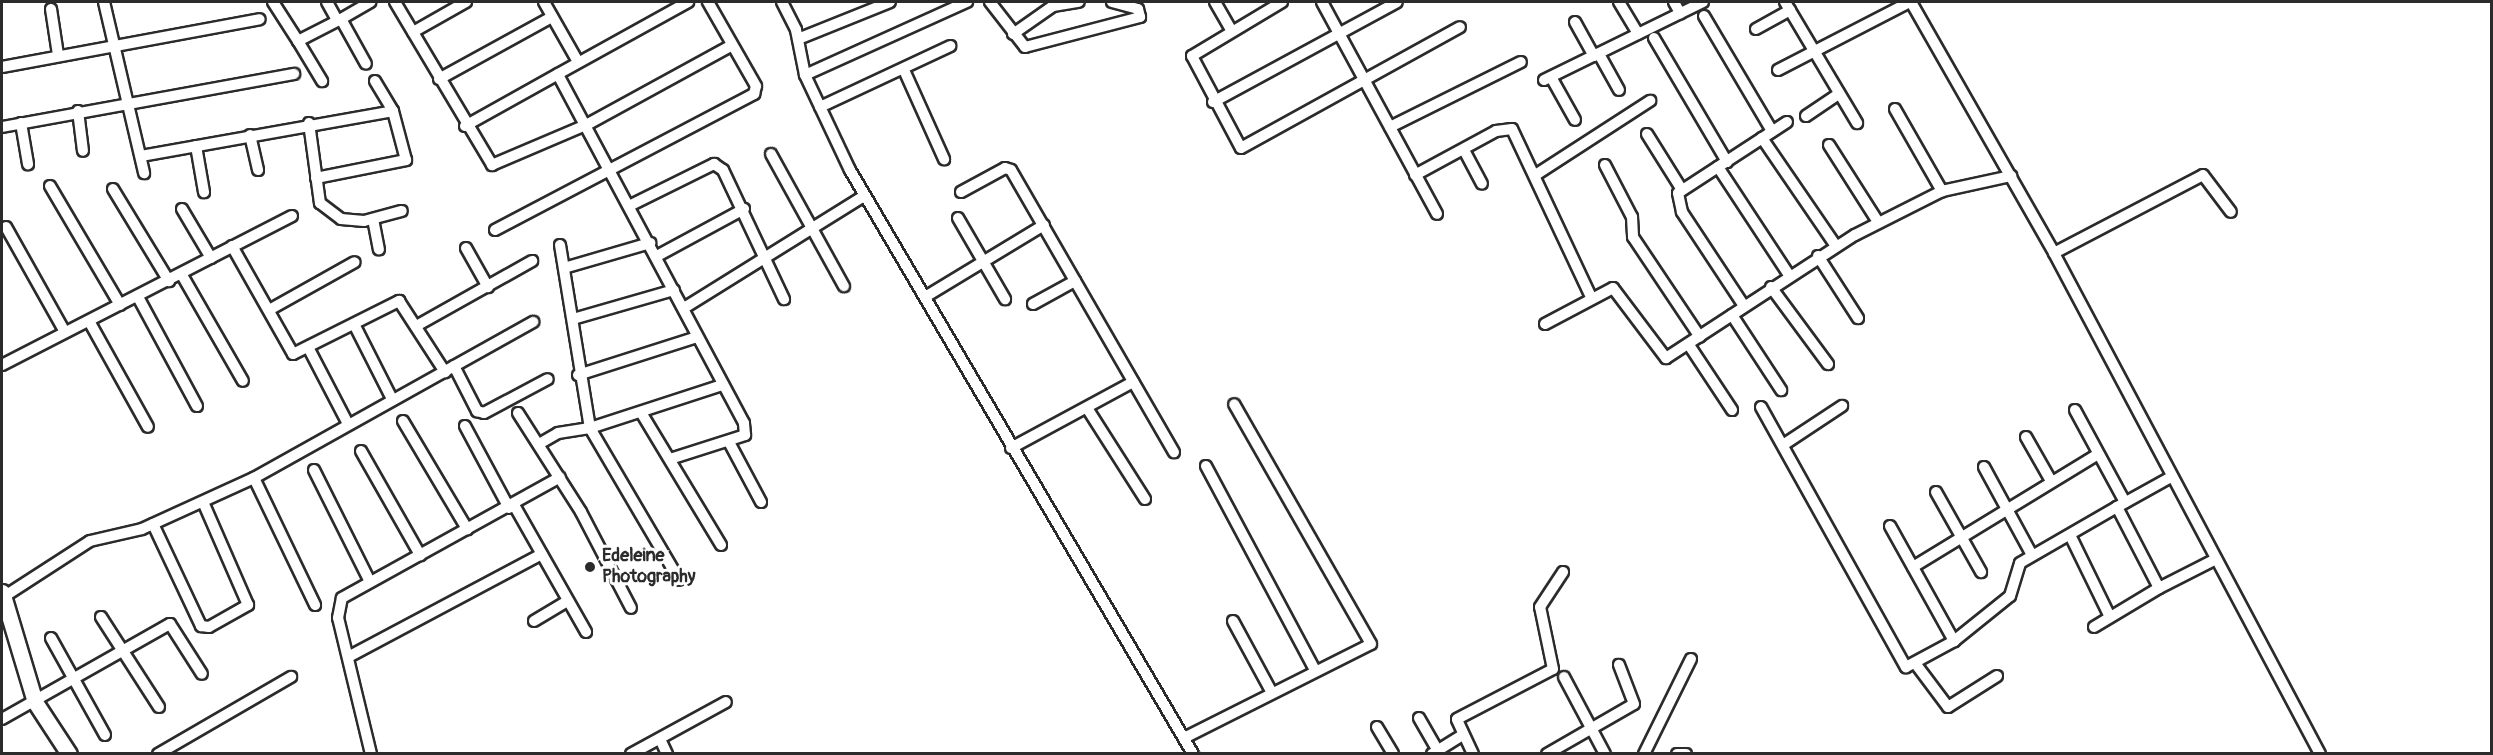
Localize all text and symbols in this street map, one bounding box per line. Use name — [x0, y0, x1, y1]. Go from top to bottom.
place label: Edeleine Photography — [602, 546, 695, 588]
marker: Edeleine Photography — [583, 560, 597, 574]

